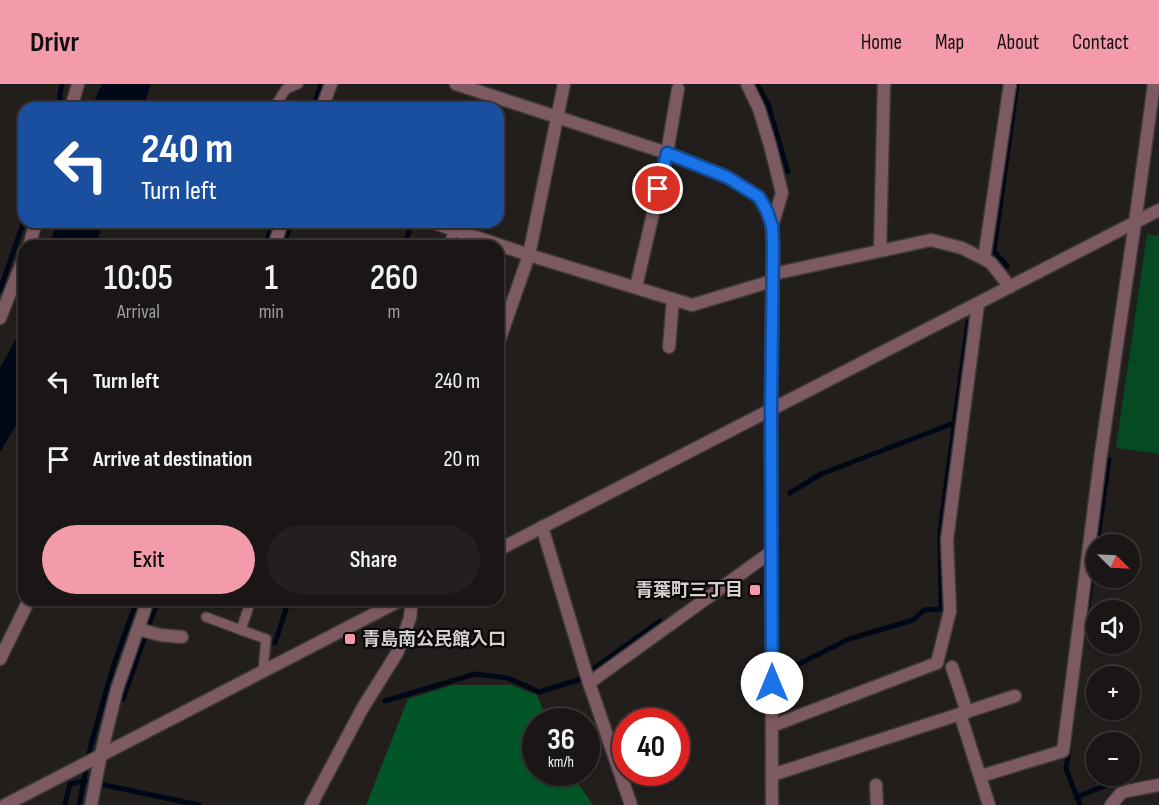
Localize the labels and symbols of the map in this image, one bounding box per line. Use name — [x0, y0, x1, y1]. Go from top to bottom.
pin — [632, 163, 683, 214]
north arrow — [1086, 534, 1140, 588]
place label: 青葉町三丁目 — [635, 580, 743, 601]
marker: 青葉町三丁目 — [748, 583, 762, 597]
place label: 青島南公民館入口 — [362, 629, 506, 650]
marker: 青島南公民館入口 — [343, 632, 357, 646]
position arrow — [740, 651, 804, 715]
speed limit sign: 40 — [612, 708, 690, 786]

